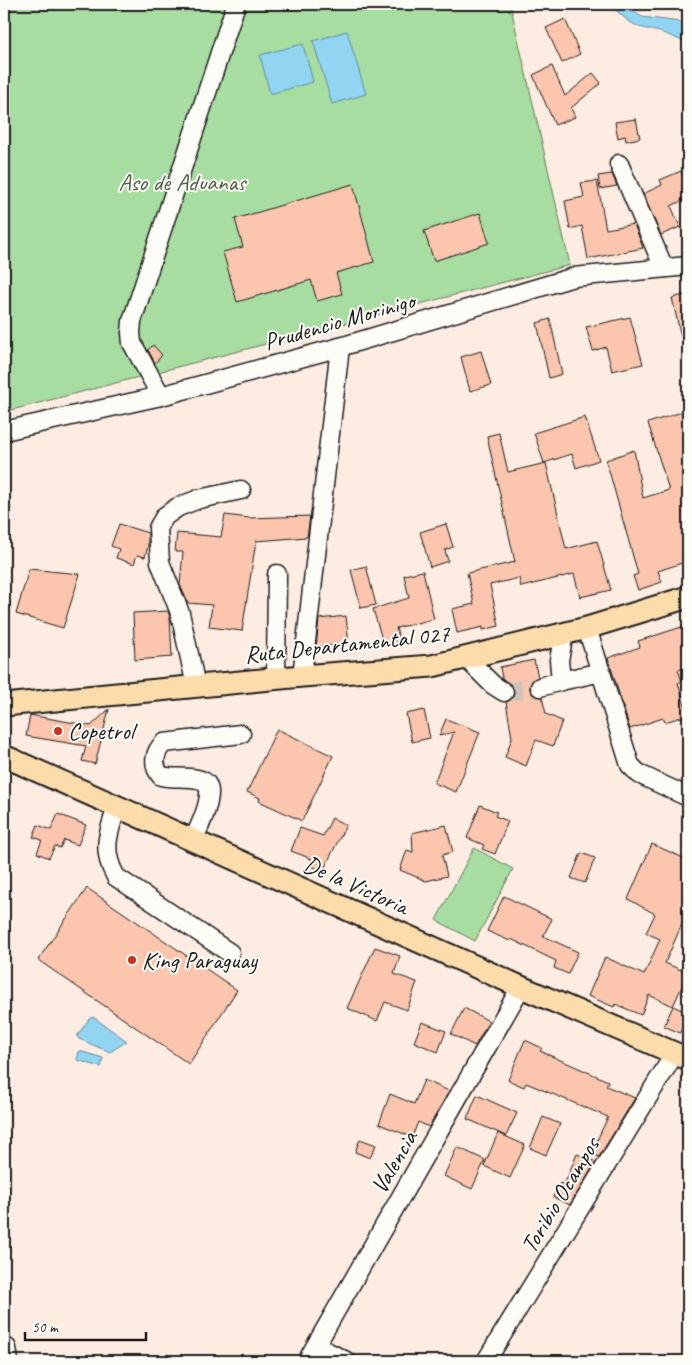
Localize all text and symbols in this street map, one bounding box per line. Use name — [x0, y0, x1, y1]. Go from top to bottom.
park label: Aso de Aduanas — [119, 167, 247, 197]
street label: Prudencio Morinigo — [260, 285, 420, 357]
street label: Ruta Departamental 027 — [243, 618, 452, 670]
place label: Copetrol — [68, 716, 138, 746]
marker: Copetrol — [52, 725, 64, 737]
street label: De la Victoria — [299, 849, 415, 922]
place label: King Paraguay — [142, 945, 259, 975]
marker: King Paraguay — [126, 954, 138, 966]
street label: Valencia — [364, 1124, 425, 1199]
street label: Toribio Ocampos — [514, 1130, 607, 1258]
scale bar — [25, 1310, 146, 1342]
text: 50 m — [32, 1318, 59, 1337]

